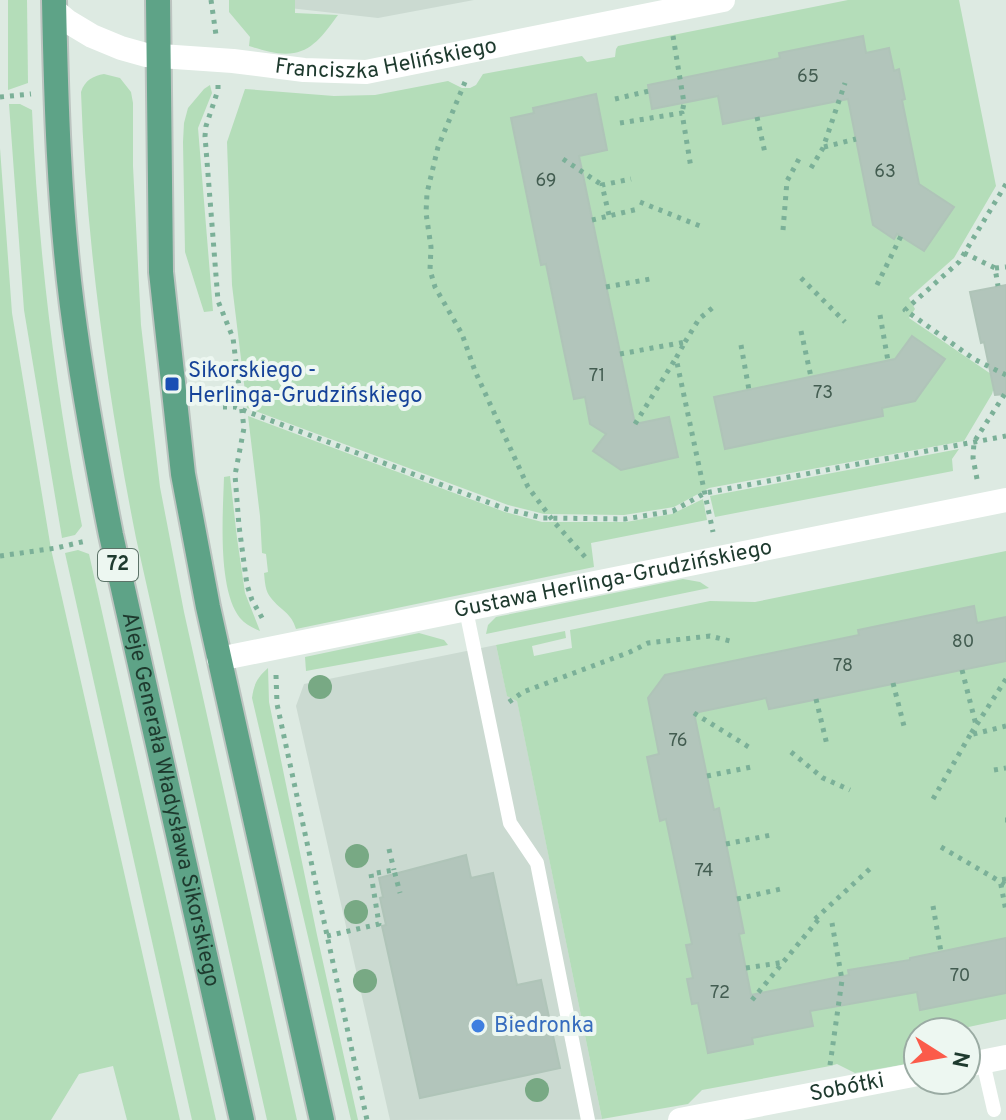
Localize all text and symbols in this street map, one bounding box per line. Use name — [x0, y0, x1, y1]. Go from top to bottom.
street label: Franciszka Helińskiego — [273, 32, 499, 86]
house number: 65 — [797, 66, 819, 89]
house number: 63 — [874, 161, 896, 184]
house number: 69 — [536, 170, 556, 193]
place label: Sikorskiego - Herlinga-Grudzińskiego — [188, 358, 422, 410]
house number: 71 — [589, 365, 605, 388]
marker: Sikorskiego - Herlinga-Grudzińskiego — [163, 375, 181, 393]
house number: 73 — [813, 382, 833, 405]
street label: Gustawa Herlinga-Grudzińskiego — [452, 534, 774, 625]
road number: 72 — [98, 549, 138, 581]
street label: Aleje Generała Władysława Sikorskiego — [115, 610, 225, 989]
house number: 80 — [952, 631, 974, 654]
house number: 78 — [833, 655, 853, 678]
house number: 76 — [668, 730, 688, 753]
house number: 74 — [695, 860, 713, 883]
house number: 70 — [950, 965, 970, 988]
house number: 72 — [710, 982, 730, 1005]
place label: Biedronka — [494, 1013, 594, 1040]
north arrow — [902, 1016, 982, 1096]
marker: Biedronka — [469, 1017, 487, 1035]
text: N — [944, 1049, 974, 1070]
street label: Sobótki — [807, 1067, 886, 1108]

